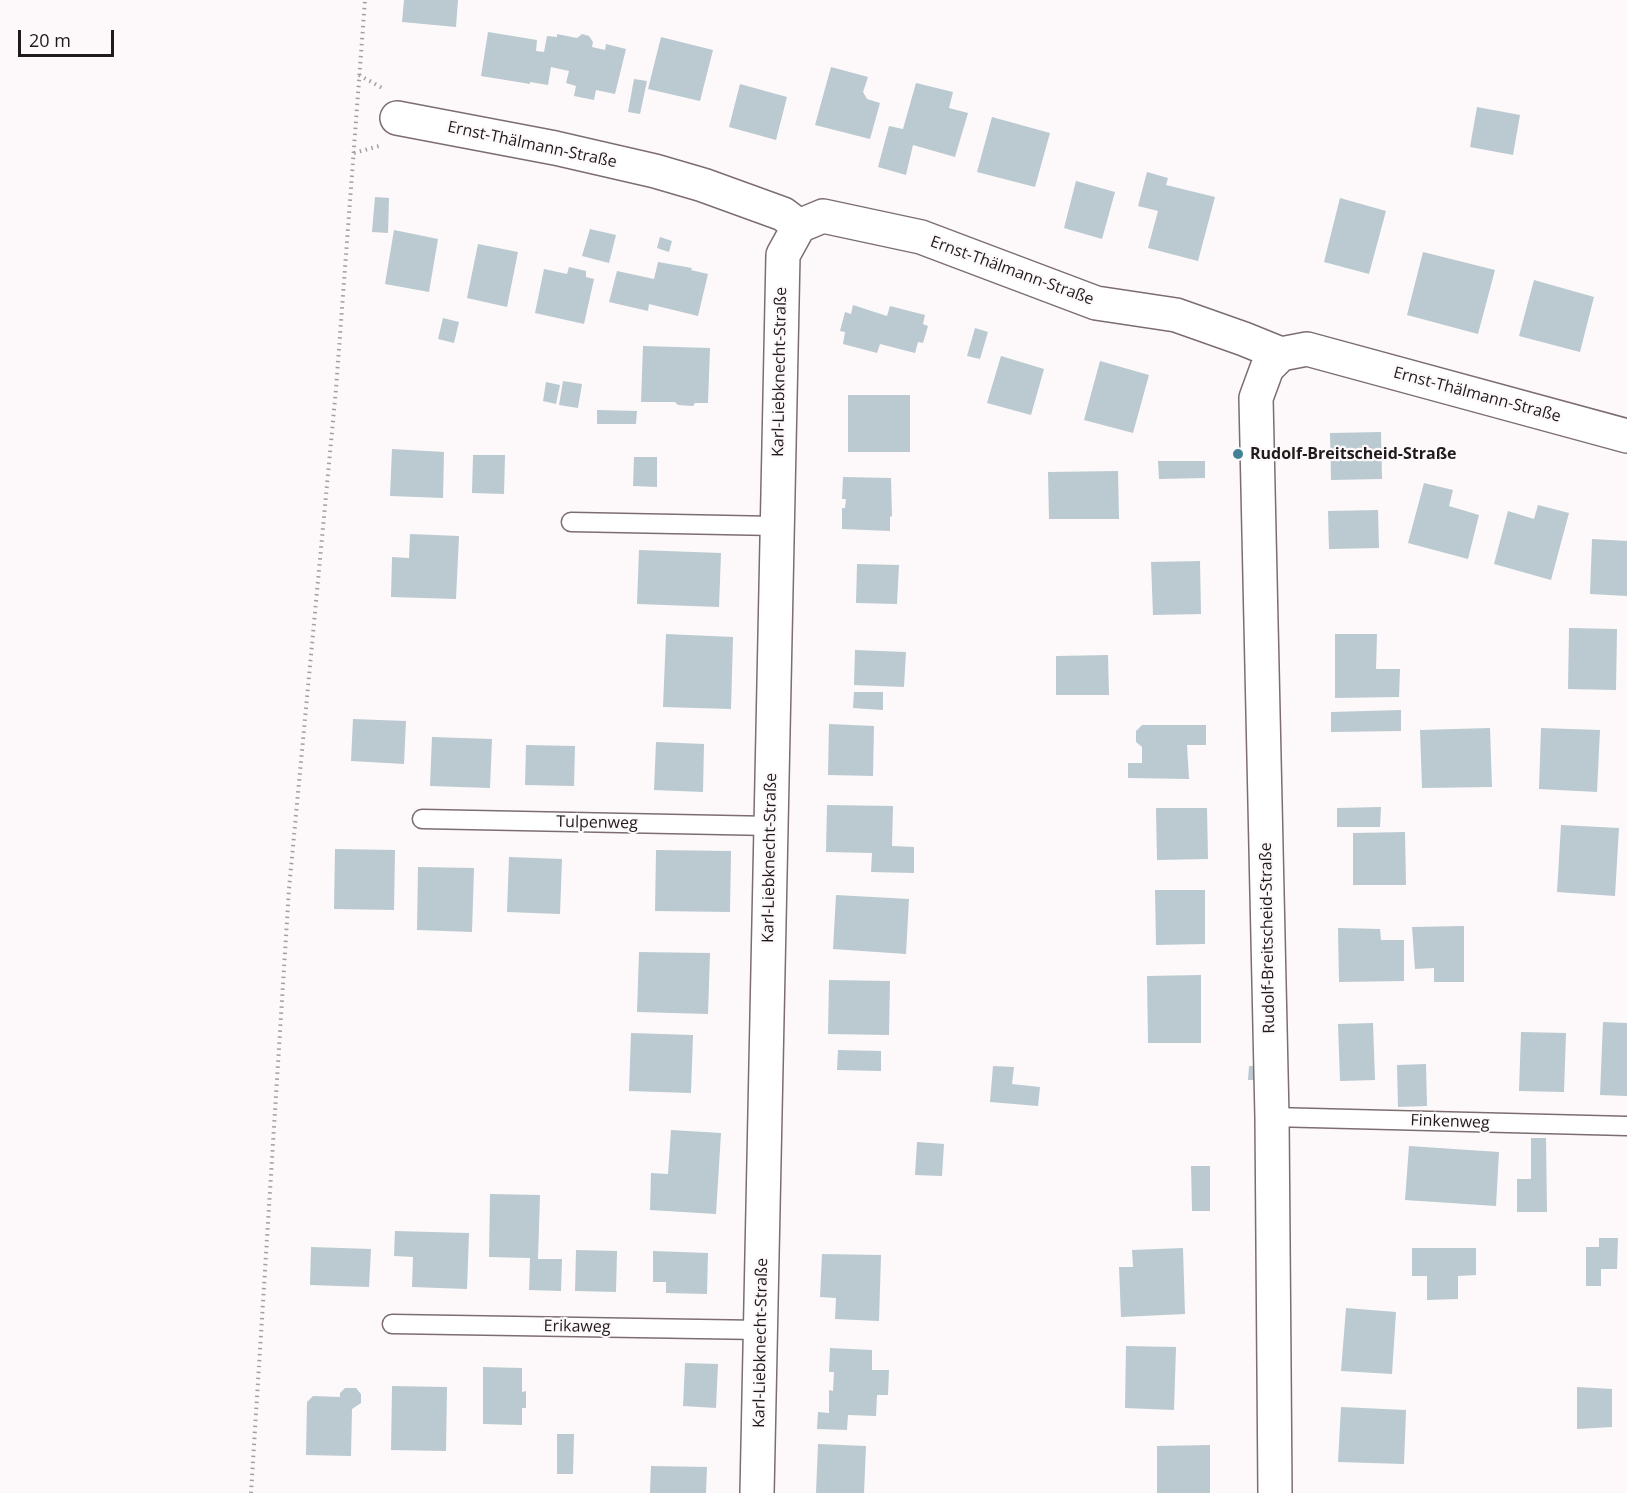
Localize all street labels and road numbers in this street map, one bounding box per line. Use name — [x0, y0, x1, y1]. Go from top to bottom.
street label: Ernst-Thälmann-Straße — [446, 118, 618, 172]
street label: Ernst-Thälmann-Straße — [928, 232, 1096, 310]
street label: Karl-Liebknecht-Straße — [769, 287, 791, 457]
street label: Ernst-Thälmann-Straße — [1391, 363, 1563, 427]
street label: Karl-Liebknecht-Straße — [759, 773, 781, 943]
street label: Tulpenweg — [556, 813, 638, 833]
street label: Rudolf-Breitscheid-Straße — [1257, 842, 1279, 1034]
street label: Finkenweg — [1410, 1111, 1490, 1133]
street label: Karl-Liebknecht-Straße — [750, 1258, 772, 1428]
street label: Erikaweg — [543, 1317, 611, 1337]

